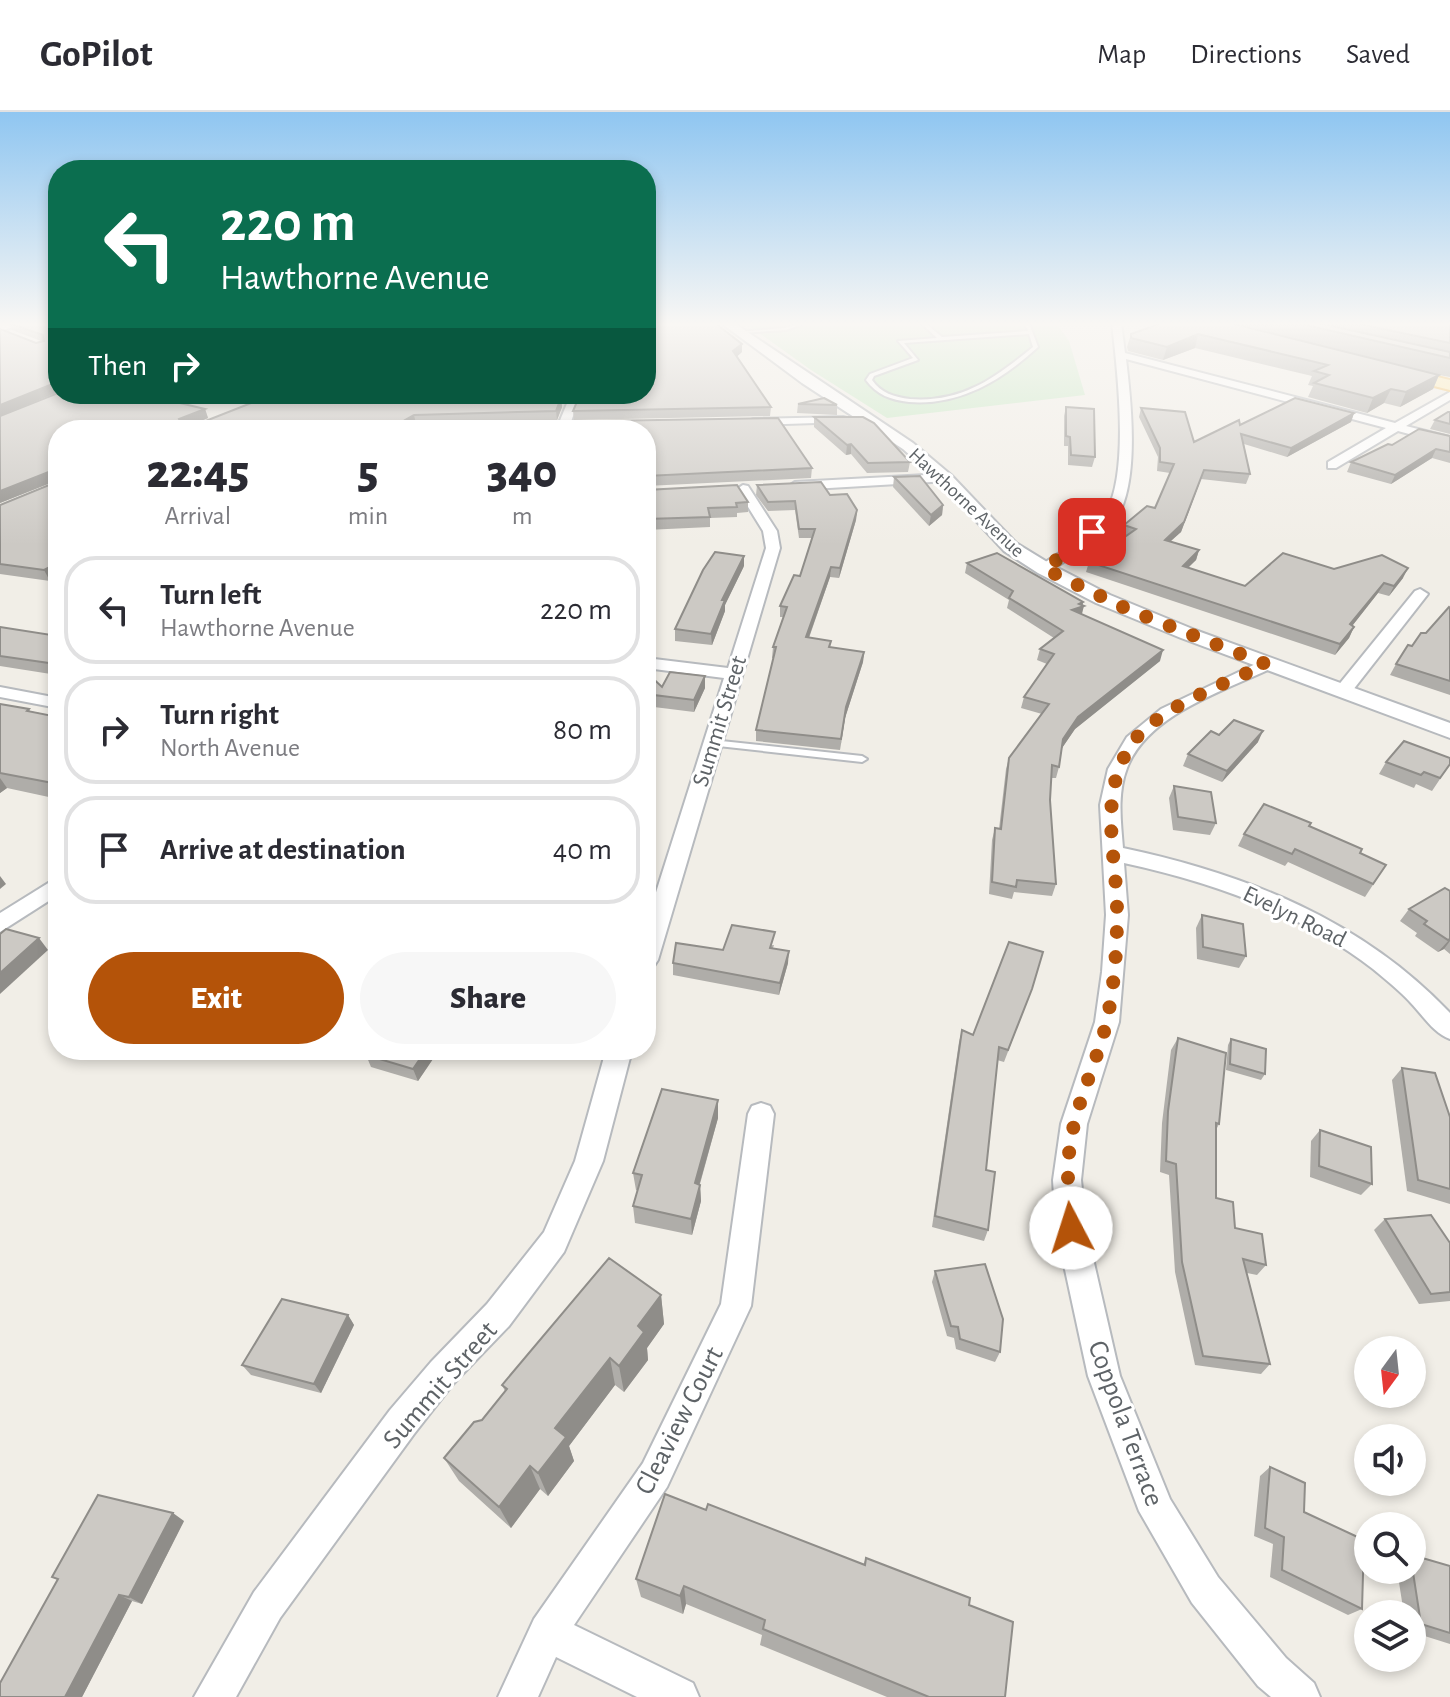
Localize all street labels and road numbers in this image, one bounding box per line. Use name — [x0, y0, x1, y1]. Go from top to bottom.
street label: Hawthorne Avenue — [905, 444, 1028, 561]
street label: Summit Street — [689, 653, 751, 790]
street label: Evelyn Road — [1239, 882, 1350, 952]
street label: Summit Street — [378, 1316, 503, 1454]
street label: Coppola Terrace — [1082, 1337, 1168, 1510]
street label: Cleaview Court — [631, 1342, 729, 1499]

